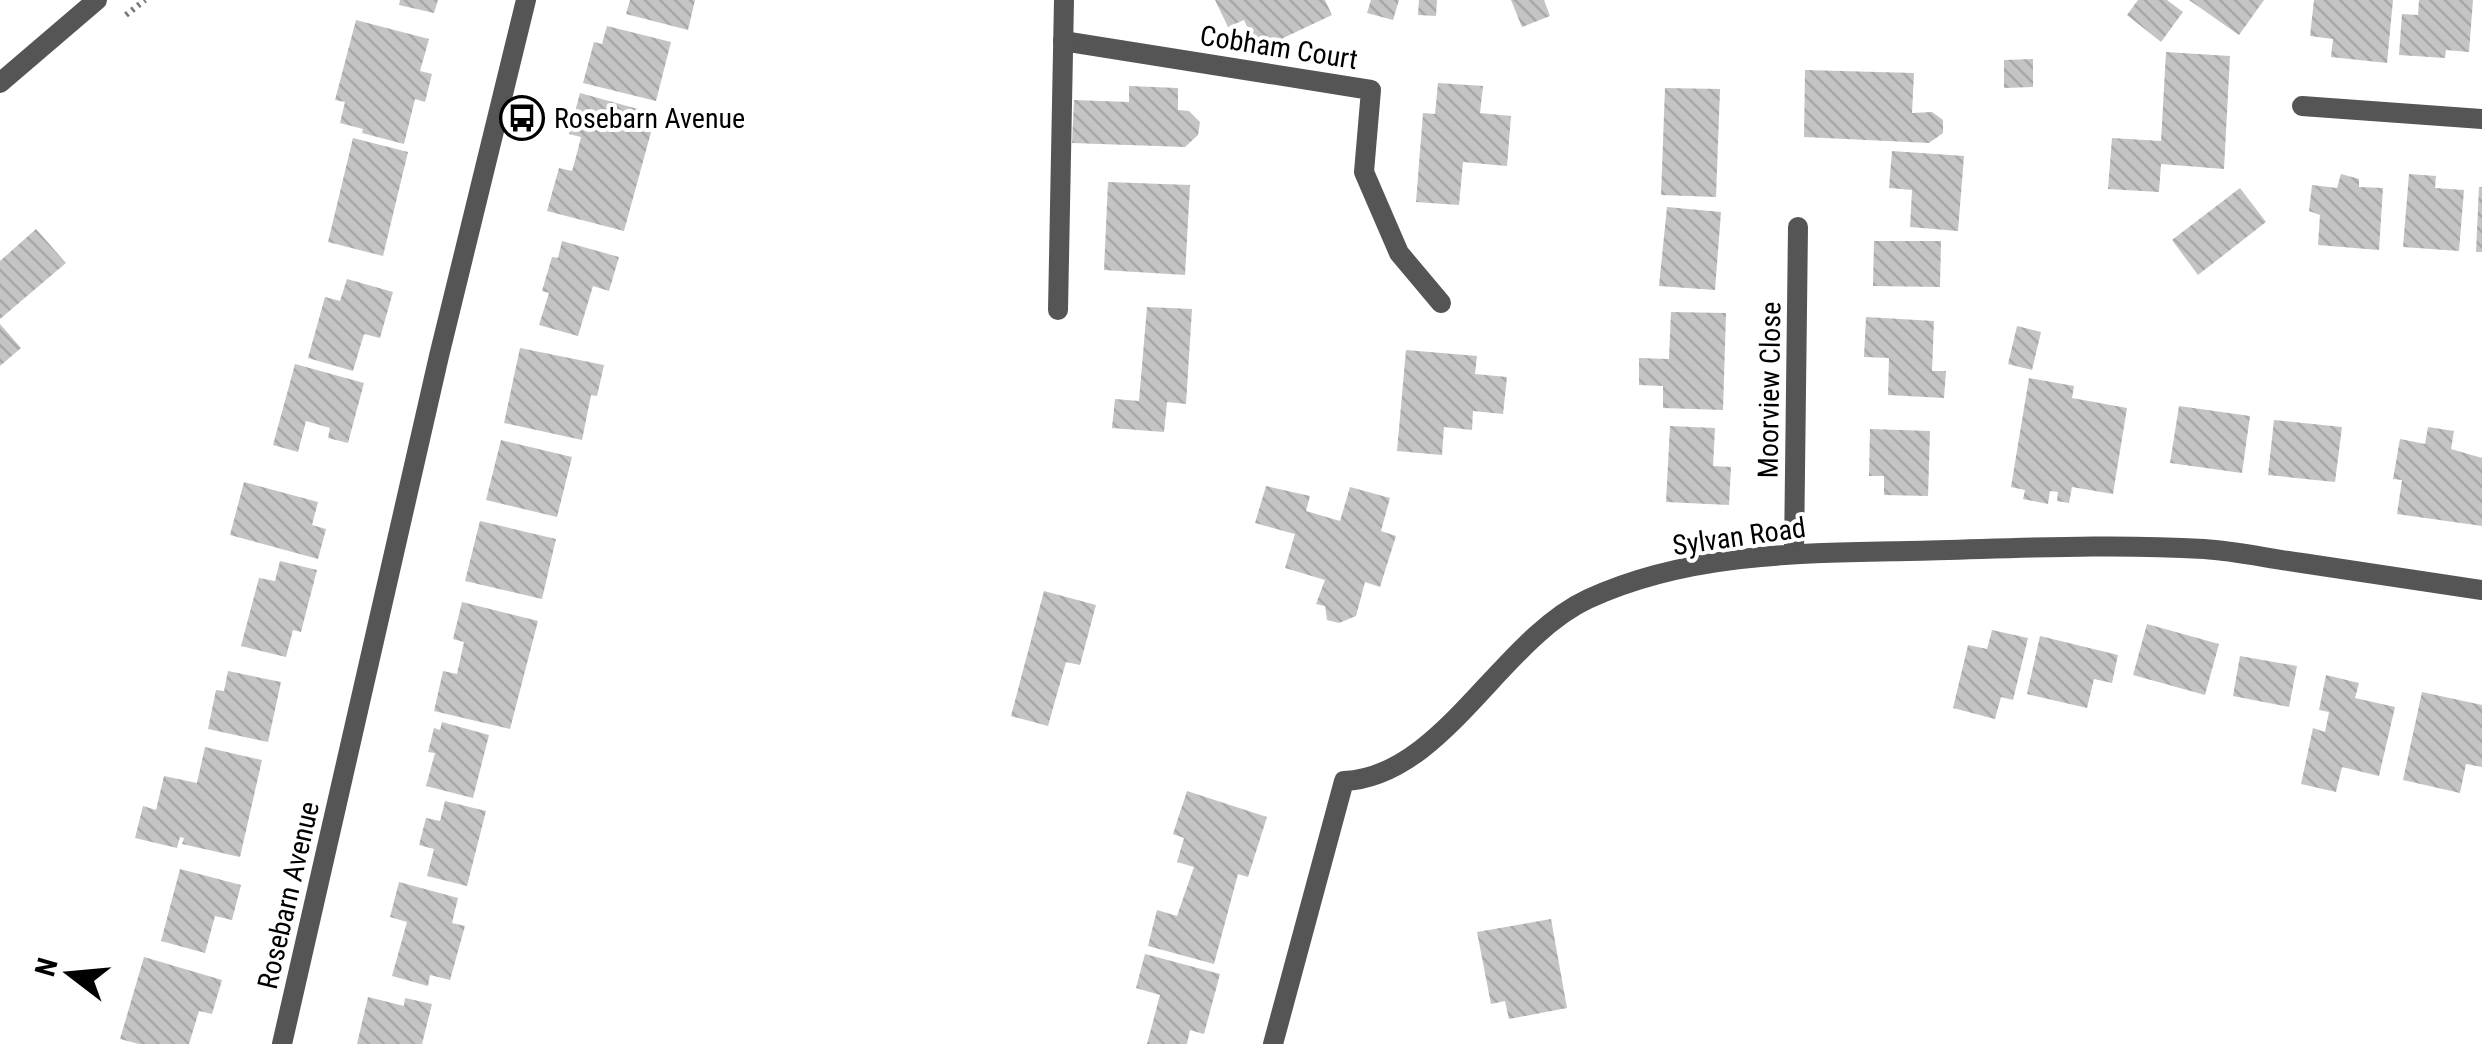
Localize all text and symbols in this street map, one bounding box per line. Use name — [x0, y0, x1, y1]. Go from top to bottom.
street label: Cobham Court — [1198, 19, 1360, 76]
bus stop icon: Rosebarn Avenue — [499, 95, 545, 141]
place label: Rosebarn Avenue — [554, 102, 745, 135]
street label: Moorview Close — [1751, 302, 1788, 479]
street label: Sylvan Road — [1670, 511, 1808, 562]
street label: Rosebarn Avenue — [251, 798, 326, 992]
north arrow — [20, 924, 120, 1024]
text: N — [28, 954, 65, 980]

